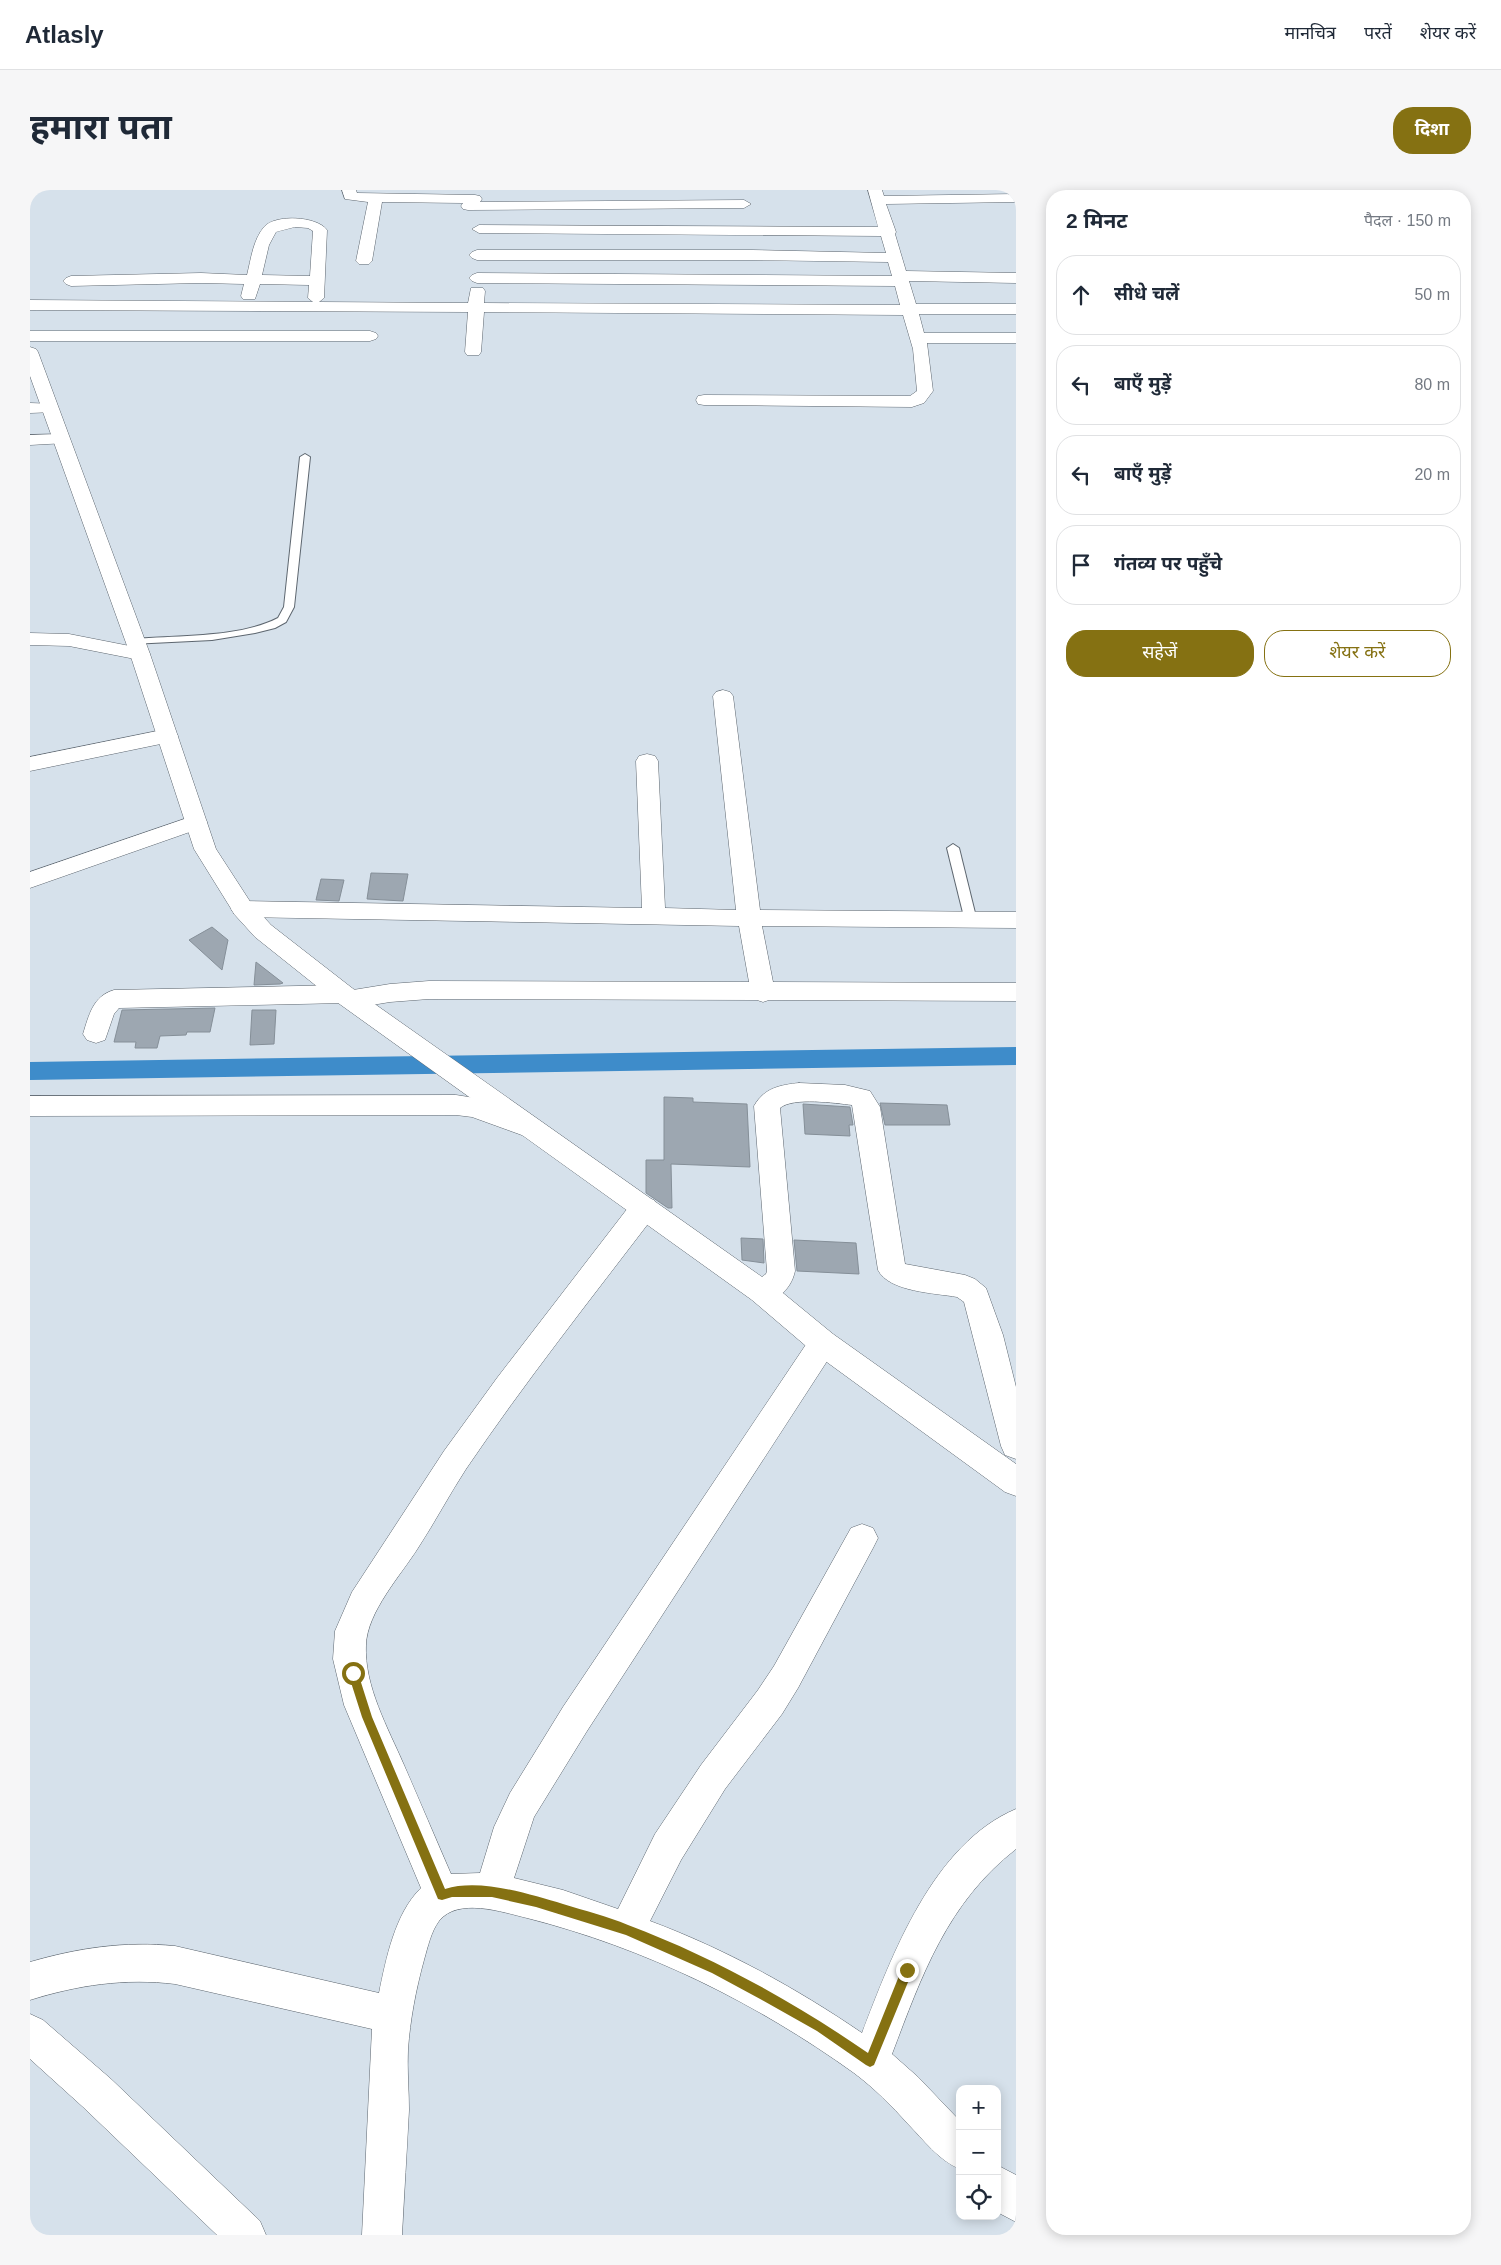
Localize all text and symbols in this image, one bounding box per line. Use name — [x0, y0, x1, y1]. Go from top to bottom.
text: Atlasly — [25, 21, 104, 48]
text: मानचित्र — [1284, 23, 1336, 43]
text: परतें — [1364, 23, 1392, 43]
text: शेयर करें — [1420, 23, 1476, 43]
text: हमारा पता — [30, 107, 172, 146]
button: दिशा — [1393, 107, 1471, 154]
text: 2 मिनट — [1066, 209, 1128, 232]
text: पैदल · 150 m — [1364, 212, 1451, 229]
icon: ahead — [1067, 281, 1095, 309]
text: सीधे चलें — [1114, 283, 1179, 304]
text: 50 m — [1414, 286, 1450, 303]
icon: left — [1067, 371, 1095, 399]
text: बाएँ मुड़ें — [1114, 373, 1171, 394]
text: 80 m — [1414, 376, 1450, 393]
icon: left — [1067, 461, 1095, 489]
text: बाएँ मुड़ें — [1114, 463, 1171, 484]
text: 20 m — [1414, 466, 1450, 483]
icon: arrive — [1067, 551, 1095, 579]
text: गंतव्य पर पहुँचे — [1114, 553, 1222, 574]
button: सहेजें — [1066, 630, 1254, 677]
button: शेयर करें — [1264, 630, 1451, 677]
route start — [342, 1662, 365, 1685]
route end — [896, 1959, 919, 1982]
map controls — [956, 2085, 1001, 2220]
button: + — [956, 2085, 1001, 2130]
button: − — [956, 2130, 1001, 2175]
button: locate — [956, 2175, 1001, 2220]

